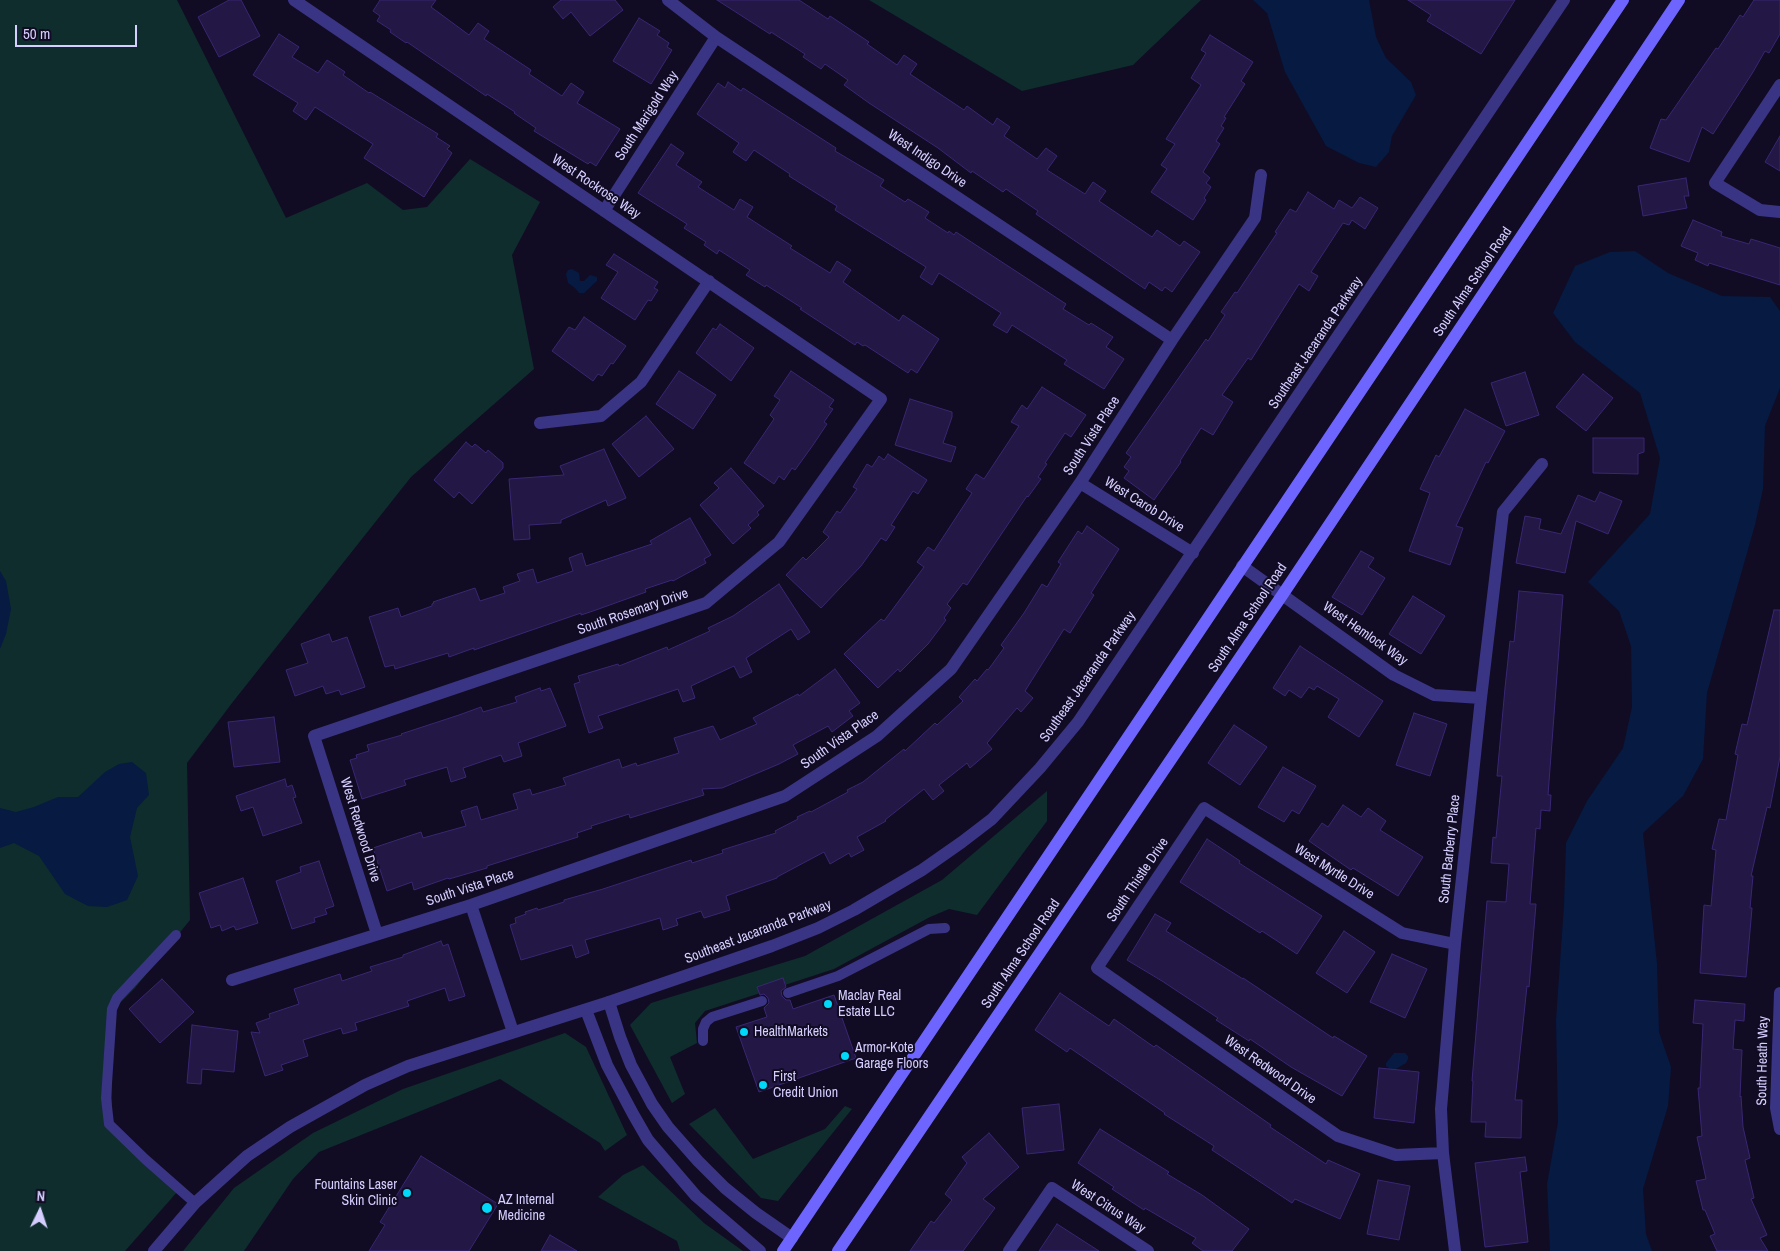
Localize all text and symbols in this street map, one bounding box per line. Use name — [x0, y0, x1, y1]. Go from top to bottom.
scale bar — [18, 15, 140, 47]
text: 50 m — [23, 23, 50, 44]
street label: South Marigold Way — [612, 68, 682, 164]
street label: West Indigo Drive — [884, 126, 970, 192]
street label: West Rockrose Way — [548, 151, 644, 223]
street label: South Alma School Road — [1430, 224, 1516, 340]
street label: Southeast Jacaranda Parkway — [1266, 274, 1366, 412]
street label: South Vista Place — [1060, 393, 1124, 479]
street label: West Carob Drive — [1101, 474, 1187, 536]
street label: South Alma School Road — [1205, 560, 1291, 676]
street label: South Rosemary Drive — [575, 585, 691, 639]
street label: West Hemlock Way — [1319, 599, 1411, 669]
street label: Southeast Jacaranda Parkway — [1036, 608, 1140, 746]
street label: South Vista Place — [798, 707, 882, 773]
street label: West Redwood Drive — [336, 776, 384, 884]
street label: South Barberry Place — [1436, 794, 1464, 904]
street label: South Thistle Drive — [1104, 835, 1172, 925]
street label: West Myrtle Drive — [1291, 841, 1377, 903]
street label: South Vista Place — [424, 866, 516, 910]
street label: Southeast Jacaranda Parkway — [682, 896, 834, 968]
street label: South Alma School Road — [978, 896, 1064, 1012]
place label: Maclay Real Estate LLC — [838, 988, 901, 1020]
marker: Maclay Real Estate LLC — [822, 998, 834, 1010]
street label: South Heath Way — [1754, 1016, 1772, 1106]
place label: HealthMarkets — [754, 1024, 828, 1040]
marker: HealthMarkets — [738, 1026, 750, 1038]
street label: West Redwood Drive — [1221, 1032, 1319, 1108]
place label: Armor-Kote Garage Floors — [855, 1040, 928, 1072]
marker: Armor-Kote Garage Floors — [839, 1050, 851, 1062]
place label: First Credit Union — [773, 1069, 838, 1102]
marker: First Credit Union — [757, 1079, 769, 1091]
place label: Fountains Laser Skin Clinic — [315, 1177, 397, 1210]
street label: West Citrus Way — [1068, 1177, 1148, 1237]
north arrow — [15, 1186, 65, 1236]
text: N — [36, 1187, 46, 1205]
marker: Fountains Laser Skin Clinic — [401, 1187, 413, 1199]
place label: AZ Internal Medicine — [498, 1192, 554, 1224]
marker: AZ Internal Medicine — [480, 1201, 494, 1215]

